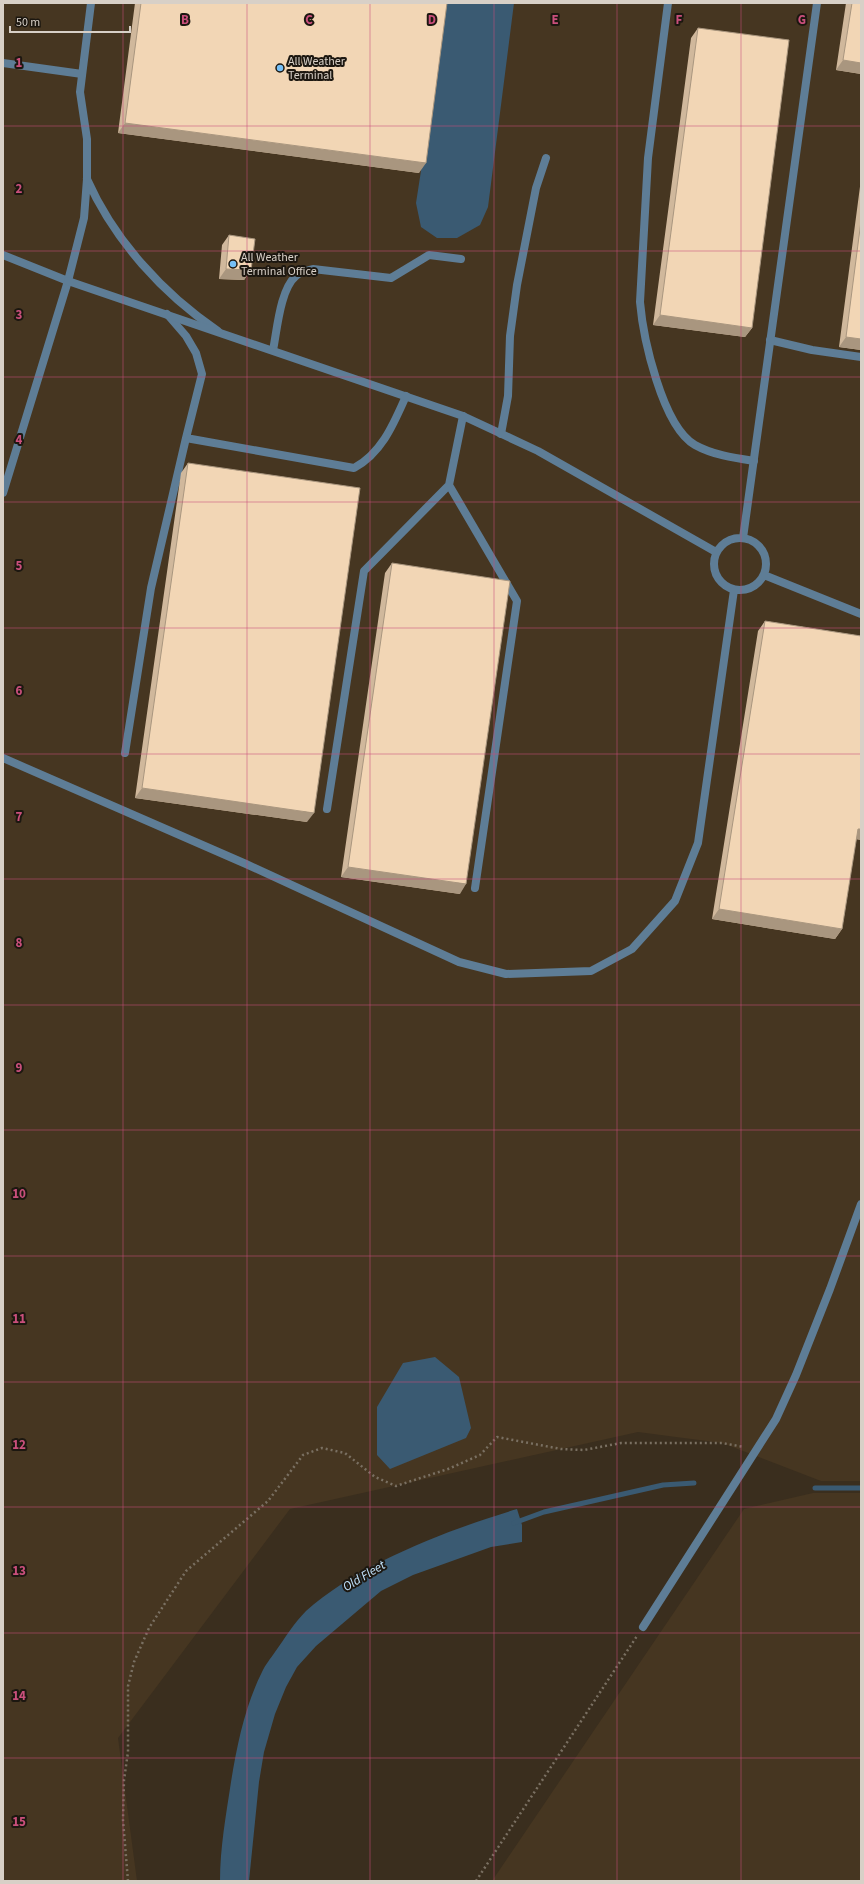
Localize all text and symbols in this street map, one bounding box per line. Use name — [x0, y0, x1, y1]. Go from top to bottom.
scale bar — [10, 8, 130, 34]
text: B — [181, 11, 189, 29]
text: C — [305, 11, 313, 29]
text: D — [428, 11, 436, 29]
text: E — [551, 11, 559, 29]
text: F — [676, 11, 683, 29]
text: G — [798, 11, 806, 29]
text: 50 m — [16, 14, 40, 31]
place label: All Weather Terminal — [288, 53, 346, 84]
text: 1 — [16, 54, 23, 72]
marker: All Weather Terminal — [275, 63, 285, 73]
text: 2 — [16, 180, 23, 198]
place label: All Weather Terminal Office — [241, 249, 317, 280]
marker: All Weather Terminal Office — [228, 259, 238, 269]
text: 3 — [16, 306, 23, 324]
text: 4 — [16, 431, 23, 449]
text: 5 — [16, 557, 23, 575]
text: 6 — [16, 682, 23, 700]
text: 7 — [16, 808, 23, 826]
text: 8 — [16, 934, 23, 952]
text: 9 — [16, 1059, 23, 1077]
text: 10 — [12, 1185, 26, 1203]
text: 11 — [12, 1310, 26, 1328]
text: 12 — [12, 1436, 26, 1454]
water label: Old Fleet — [339, 1556, 389, 1596]
text: 13 — [12, 1562, 26, 1580]
text: 14 — [12, 1687, 26, 1705]
text: 15 — [12, 1813, 26, 1831]

